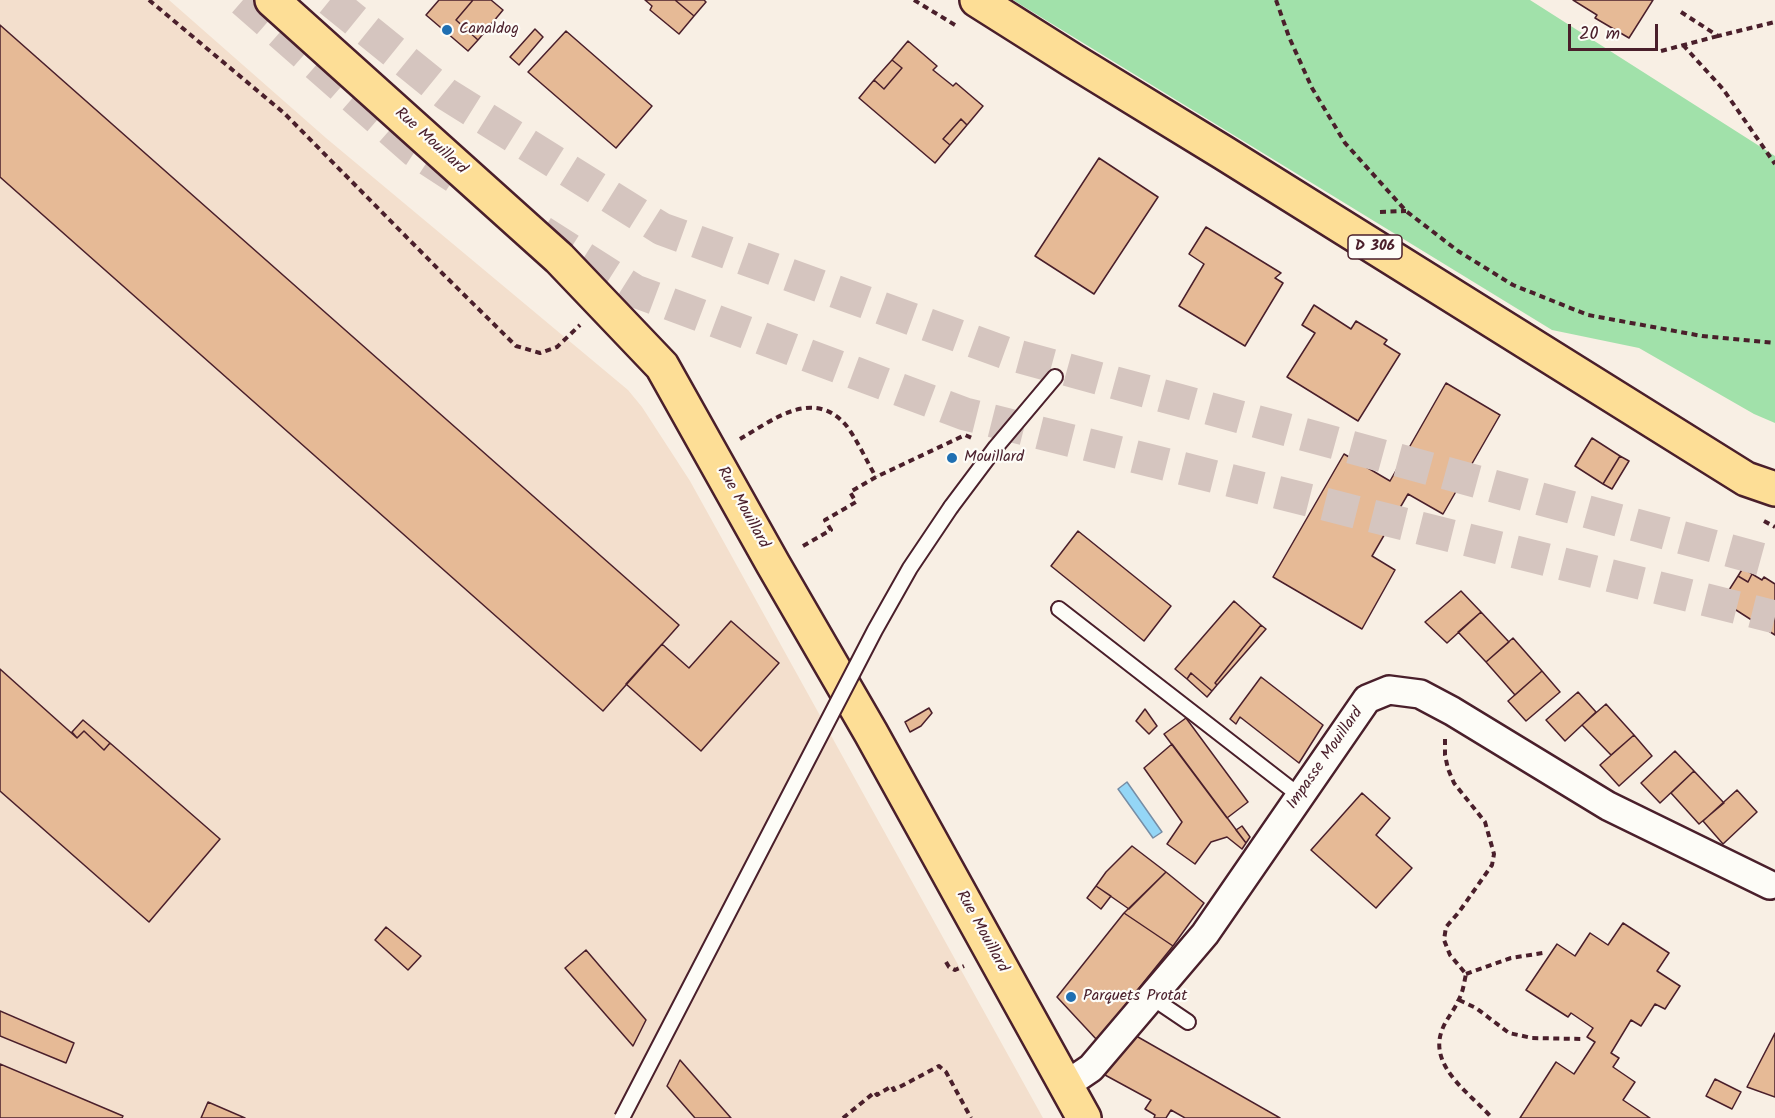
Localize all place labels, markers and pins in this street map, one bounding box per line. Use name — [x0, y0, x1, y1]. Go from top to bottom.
place label: Canaldog — [459, 20, 519, 40]
marker: Canaldog — [440, 23, 454, 37]
place label: Mouillard — [964, 448, 1024, 468]
marker: Mouillard — [945, 451, 959, 465]
place label: Parquets Protat — [1083, 987, 1188, 1007]
marker: Parquets Protat — [1064, 990, 1078, 1004]

